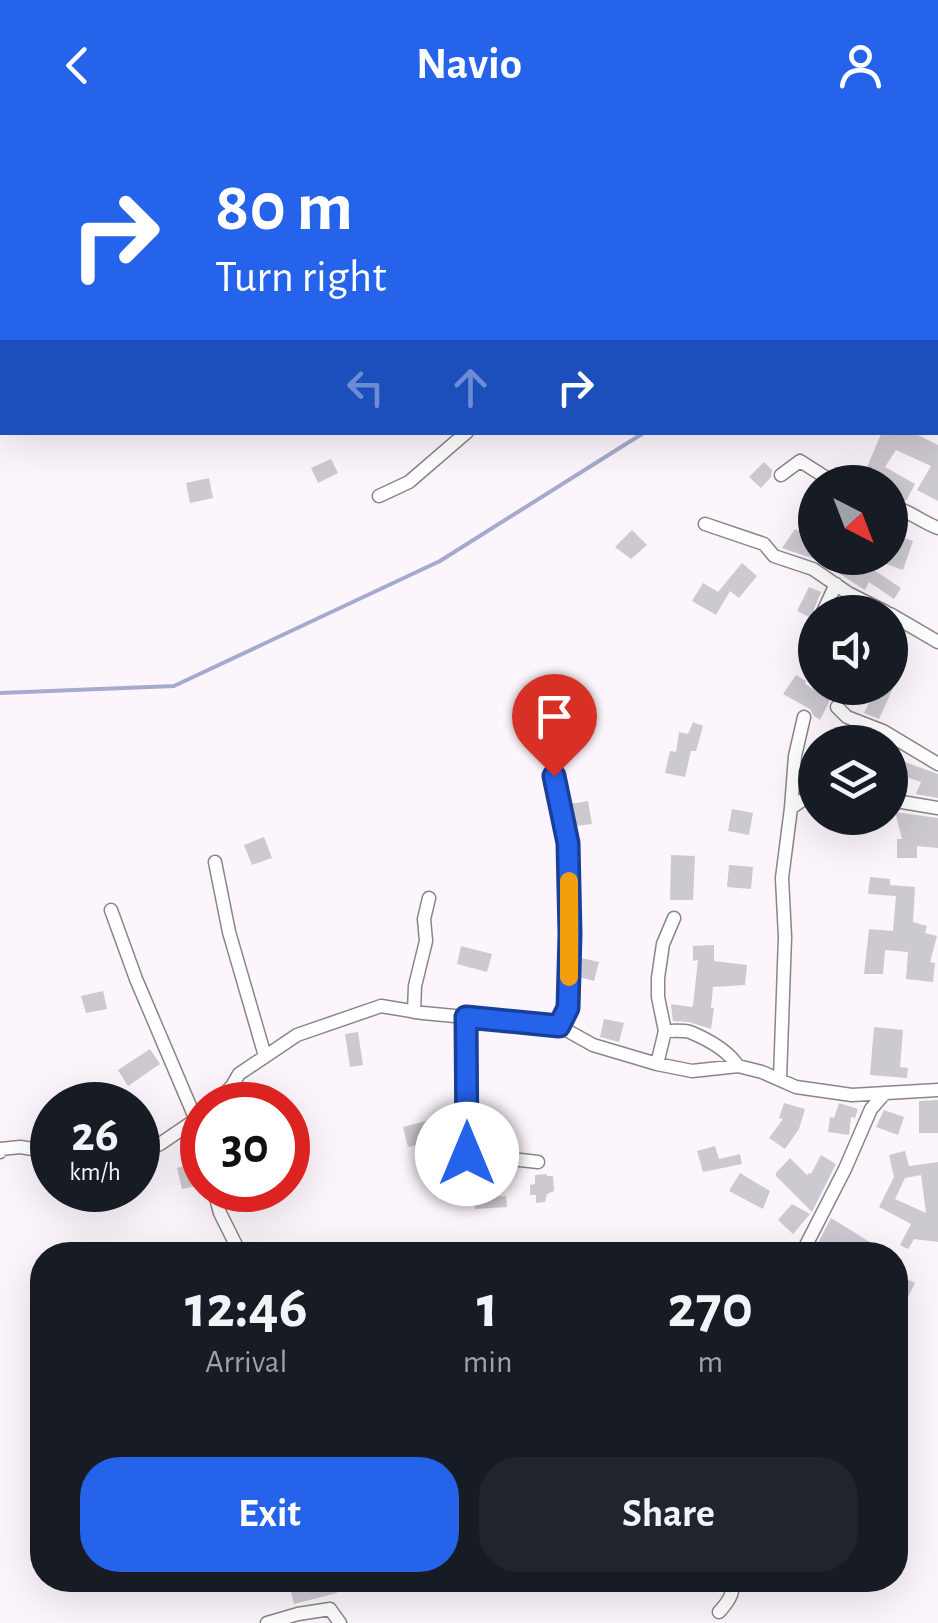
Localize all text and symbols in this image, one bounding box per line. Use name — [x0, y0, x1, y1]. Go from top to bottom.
icon: back — [50, 38, 105, 93]
icon: person — [833, 38, 888, 93]
text: Navio — [416, 42, 522, 87]
icon: right — [50, 170, 180, 300]
text: 80 m — [215, 173, 353, 243]
text: Turn right — [215, 255, 387, 300]
icon: left — [338, 360, 393, 415]
icon: ahead — [443, 360, 498, 415]
icon: right — [548, 360, 603, 415]
north arrow — [798, 465, 908, 575]
map controls — [798, 465, 908, 835]
button: sound — [798, 595, 908, 705]
pin — [512, 674, 597, 777]
icon: arrive — [527, 689, 582, 744]
button: layers — [798, 725, 908, 835]
speed limit sign: 30 — [180, 1082, 310, 1212]
position arrow — [415, 1102, 519, 1206]
text: 26 — [71, 1110, 119, 1160]
text: km/h — [69, 1160, 121, 1185]
text: 12:46 — [185, 1278, 308, 1338]
text: 1 — [477, 1278, 498, 1338]
text: 270 — [668, 1278, 753, 1338]
text: Arrival — [205, 1346, 287, 1378]
text: min — [463, 1346, 513, 1378]
text: m — [697, 1346, 723, 1378]
button: Exit — [80, 1457, 459, 1572]
button: Share — [479, 1457, 858, 1572]

